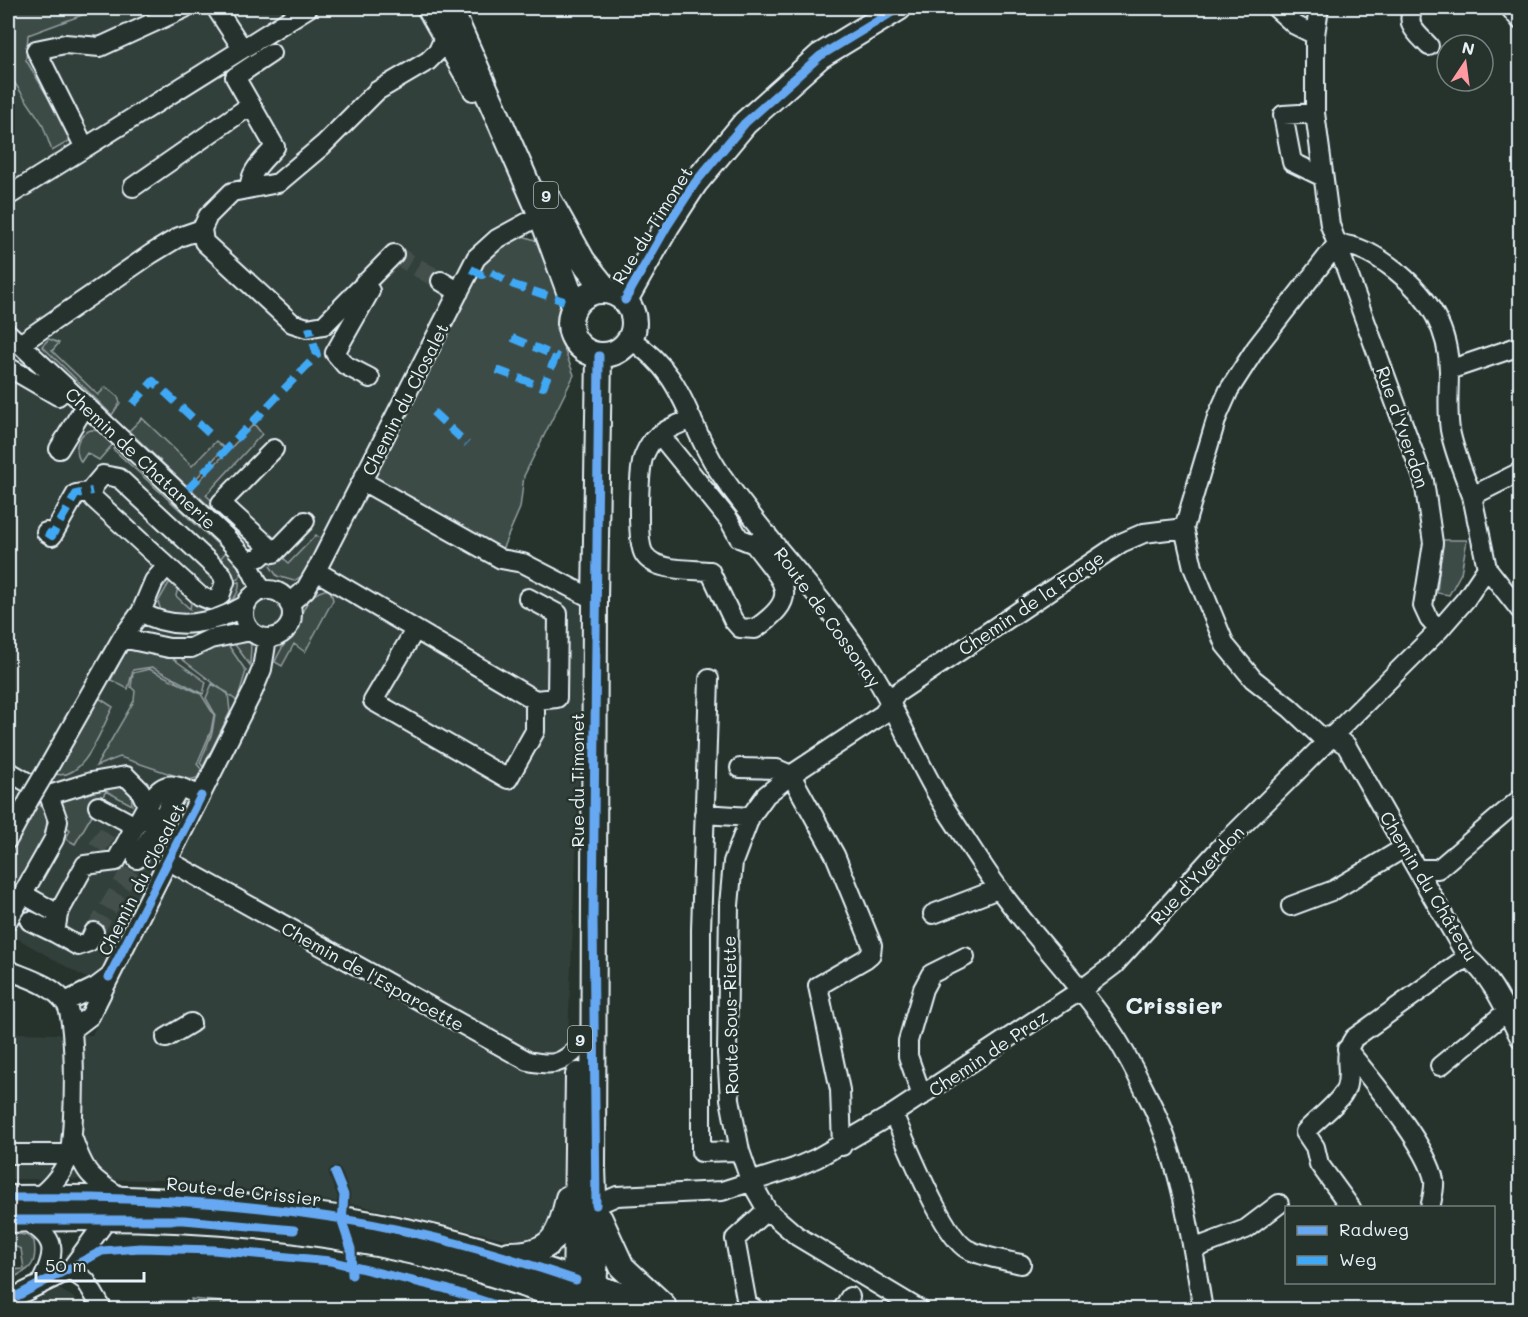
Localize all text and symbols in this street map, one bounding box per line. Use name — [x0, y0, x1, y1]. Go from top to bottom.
north arrow — [1435, 33, 1495, 93]
text: N — [1460, 36, 1477, 59]
street label: Rue du Timonet — [606, 161, 698, 289]
road number: 9 — [534, 182, 558, 208]
street label: Chemin du Closalet — [356, 319, 454, 479]
street label: Rue d'Yverdon — [1371, 363, 1435, 491]
street label: Chemin de Chatanerie — [60, 382, 222, 534]
street label: Route de Cossonay — [769, 542, 887, 692]
street label: Chemin de la Forge — [953, 545, 1109, 661]
street label: Rue du Timonet — [565, 713, 589, 847]
street label: Chemin du Closalet — [92, 799, 190, 959]
street label: Chemin du Château — [1375, 806, 1483, 966]
street label: Rue d'Yverdon — [1145, 820, 1249, 930]
street label: Chemin de l'Esparcette — [277, 916, 469, 1036]
street label: Route Sous-Riette — [717, 935, 743, 1095]
district label: Crissier — [1125, 989, 1223, 1020]
street label: Chemin de Praz — [924, 1004, 1052, 1102]
road number: 9 — [568, 1026, 592, 1052]
street label: Route de Crissier — [165, 1171, 323, 1211]
legend — [1285, 1206, 1495, 1284]
text: Radweg — [1339, 1217, 1409, 1241]
scale bar — [36, 1245, 144, 1283]
text: Weg — [1339, 1247, 1376, 1271]
text: 50 m — [45, 1253, 87, 1277]

